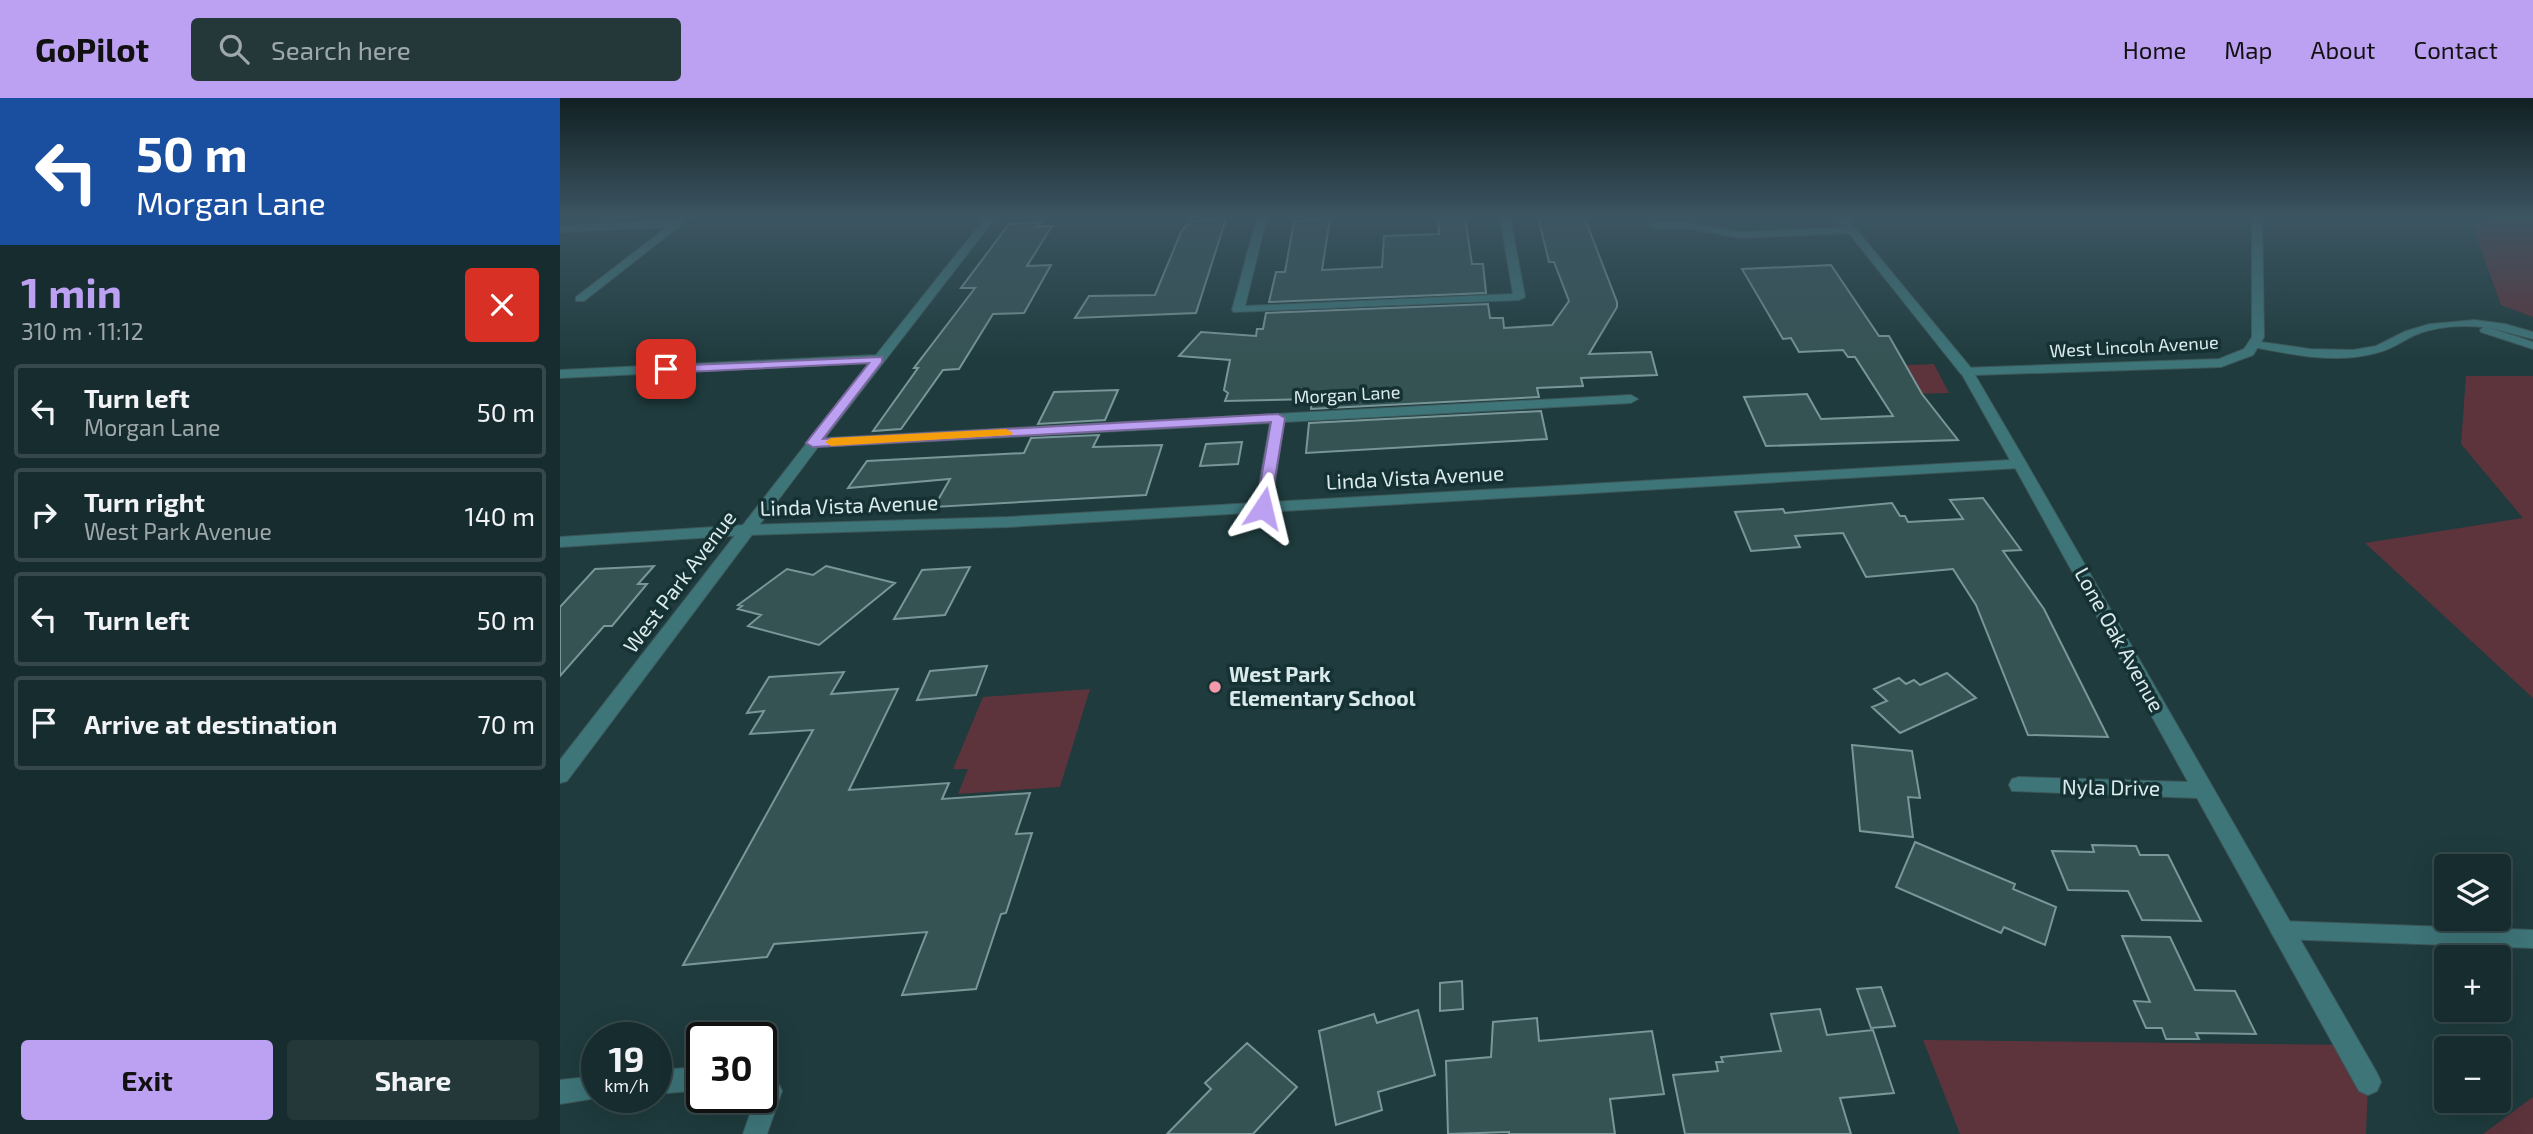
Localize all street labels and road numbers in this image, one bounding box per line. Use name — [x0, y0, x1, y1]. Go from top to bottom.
street label: West Lincoln Avenue — [2049, 331, 2219, 361]
street label: Morgan Lane — [1293, 380, 1401, 408]
street label: Linda Vista Avenue — [1325, 459, 1505, 494]
street label: Linda Vista Avenue — [759, 489, 939, 520]
street label: West Park Avenue — [617, 505, 740, 657]
street label: Lone Oak Avenue — [2070, 563, 2170, 716]
street label: Nyla Drive — [2062, 773, 2160, 800]

